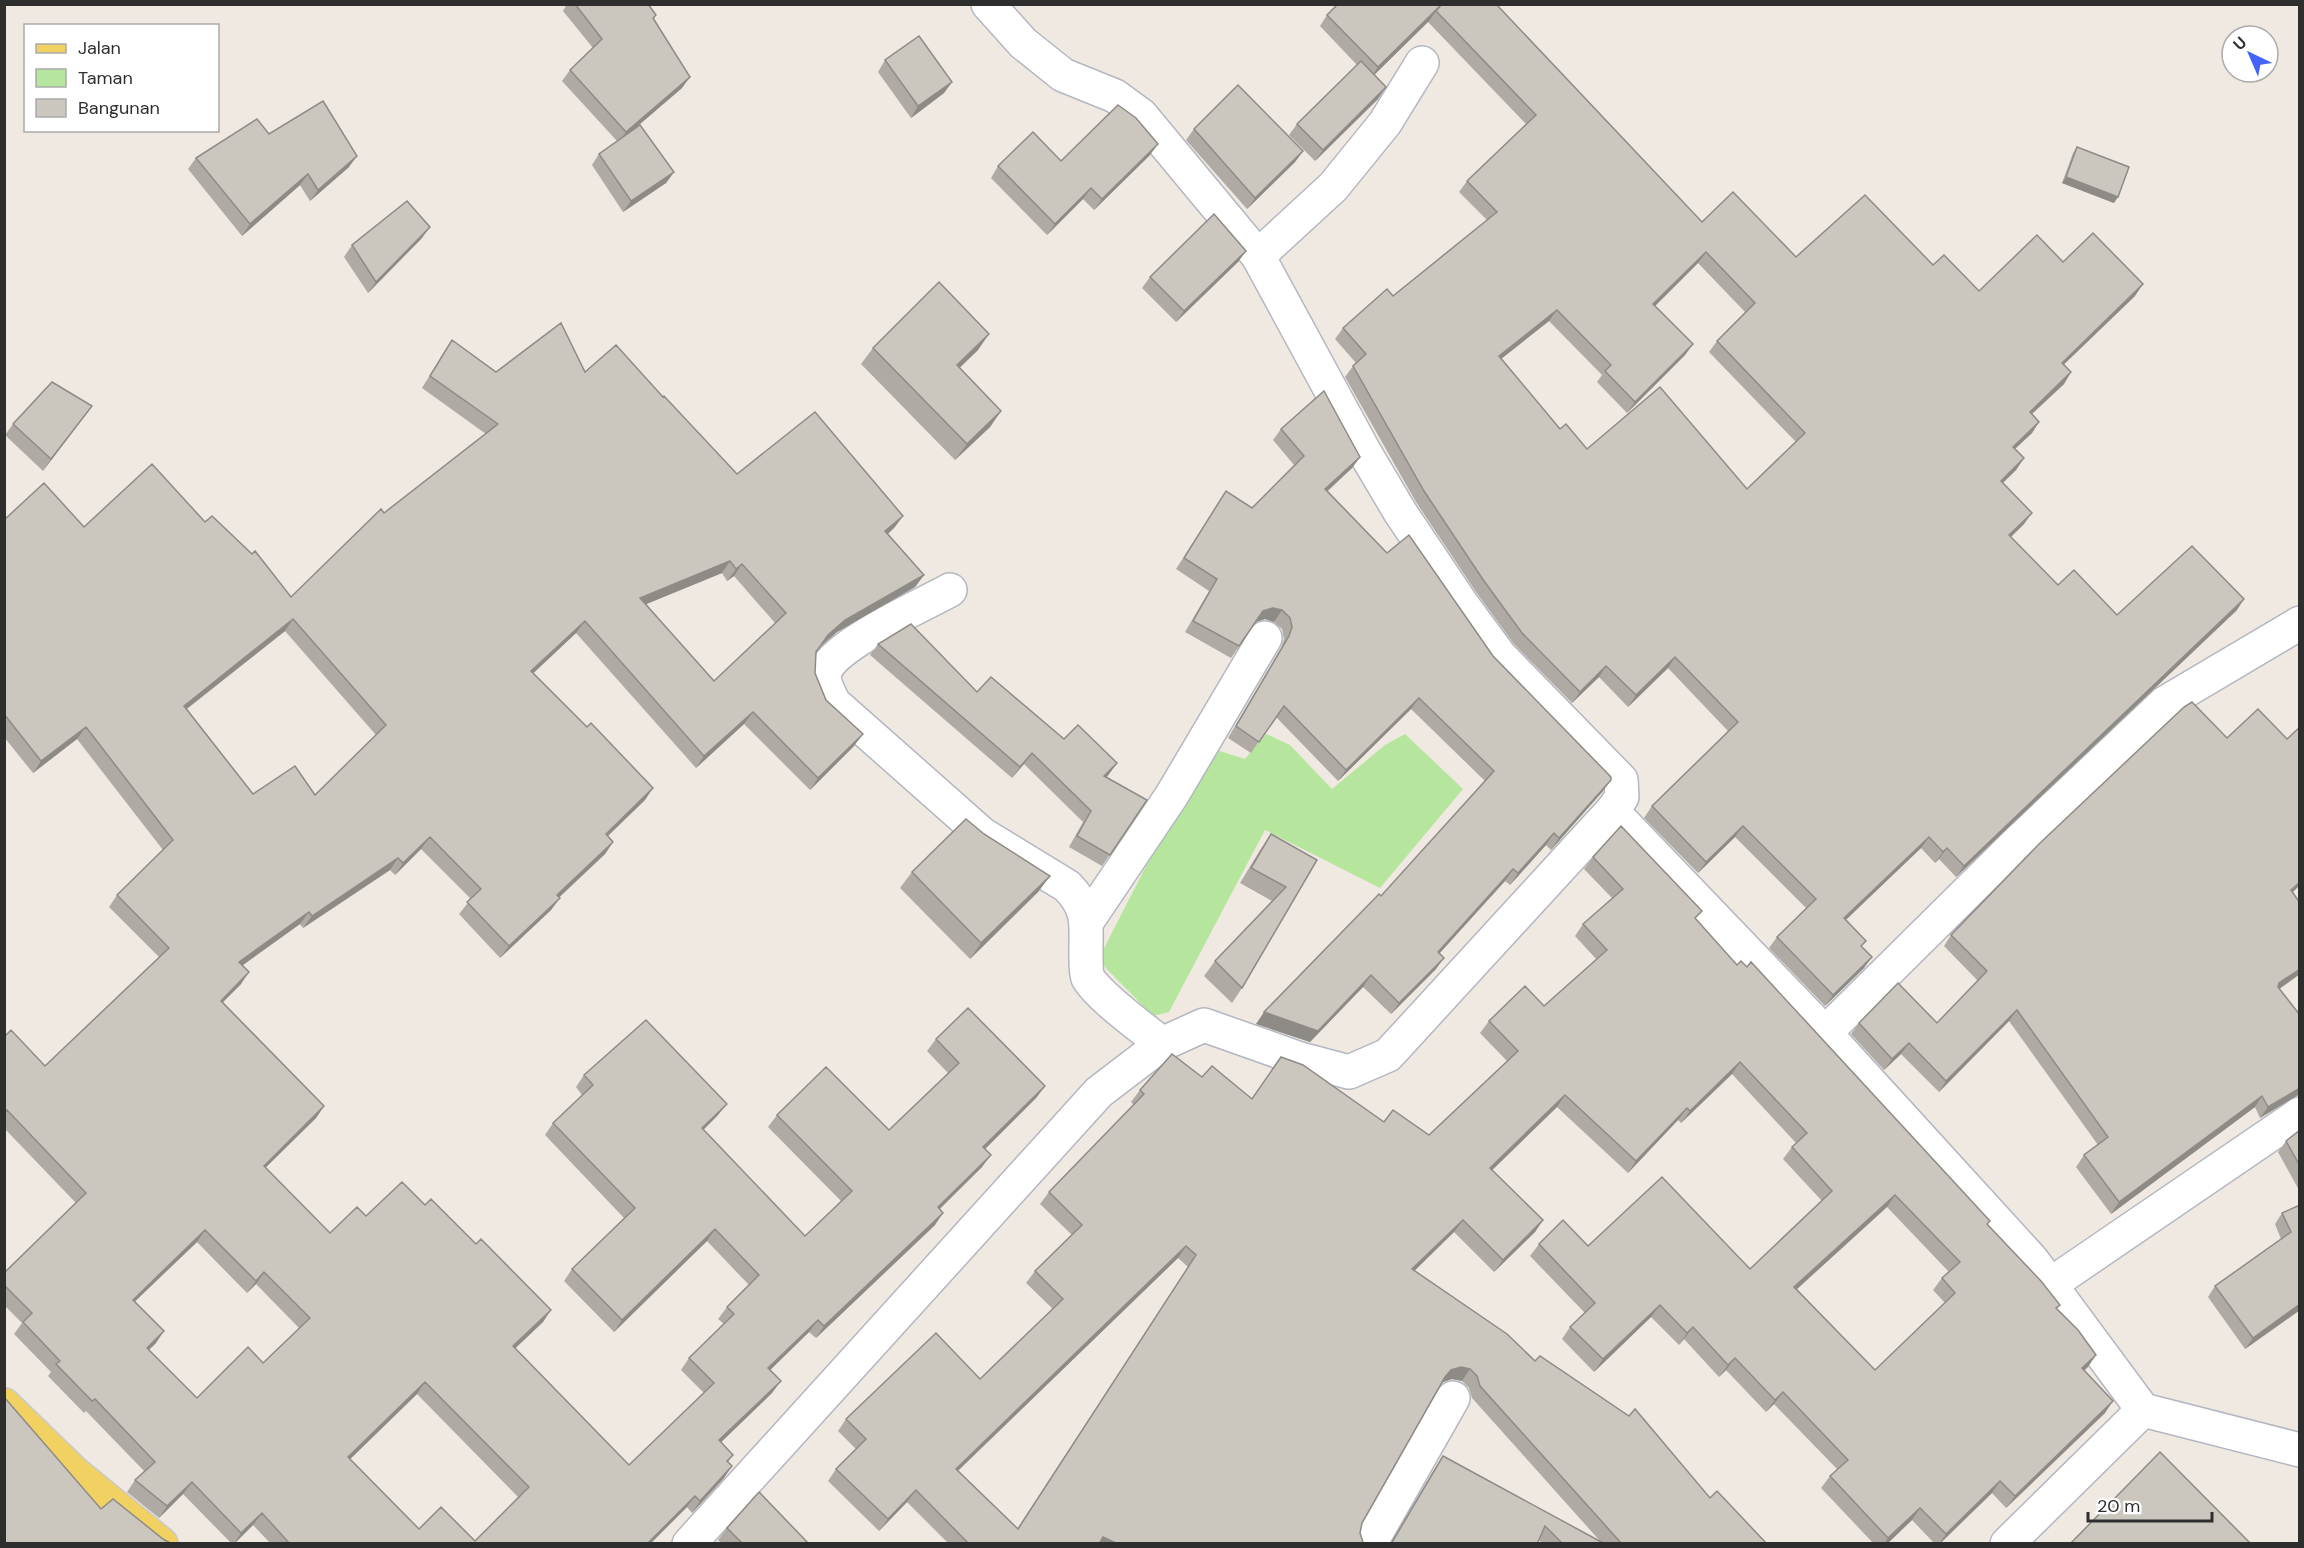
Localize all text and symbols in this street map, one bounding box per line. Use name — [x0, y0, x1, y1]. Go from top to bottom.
legend — [24, 24, 219, 132]
north arrow — [2220, 24, 2280, 84]
text: U — [2229, 32, 2251, 55]
text: Jalan — [78, 36, 121, 60]
text: Taman — [78, 66, 133, 90]
text: Bangunan — [78, 96, 160, 120]
scale bar — [2088, 1485, 2212, 1523]
text: 20 m — [2097, 1494, 2140, 1518]

